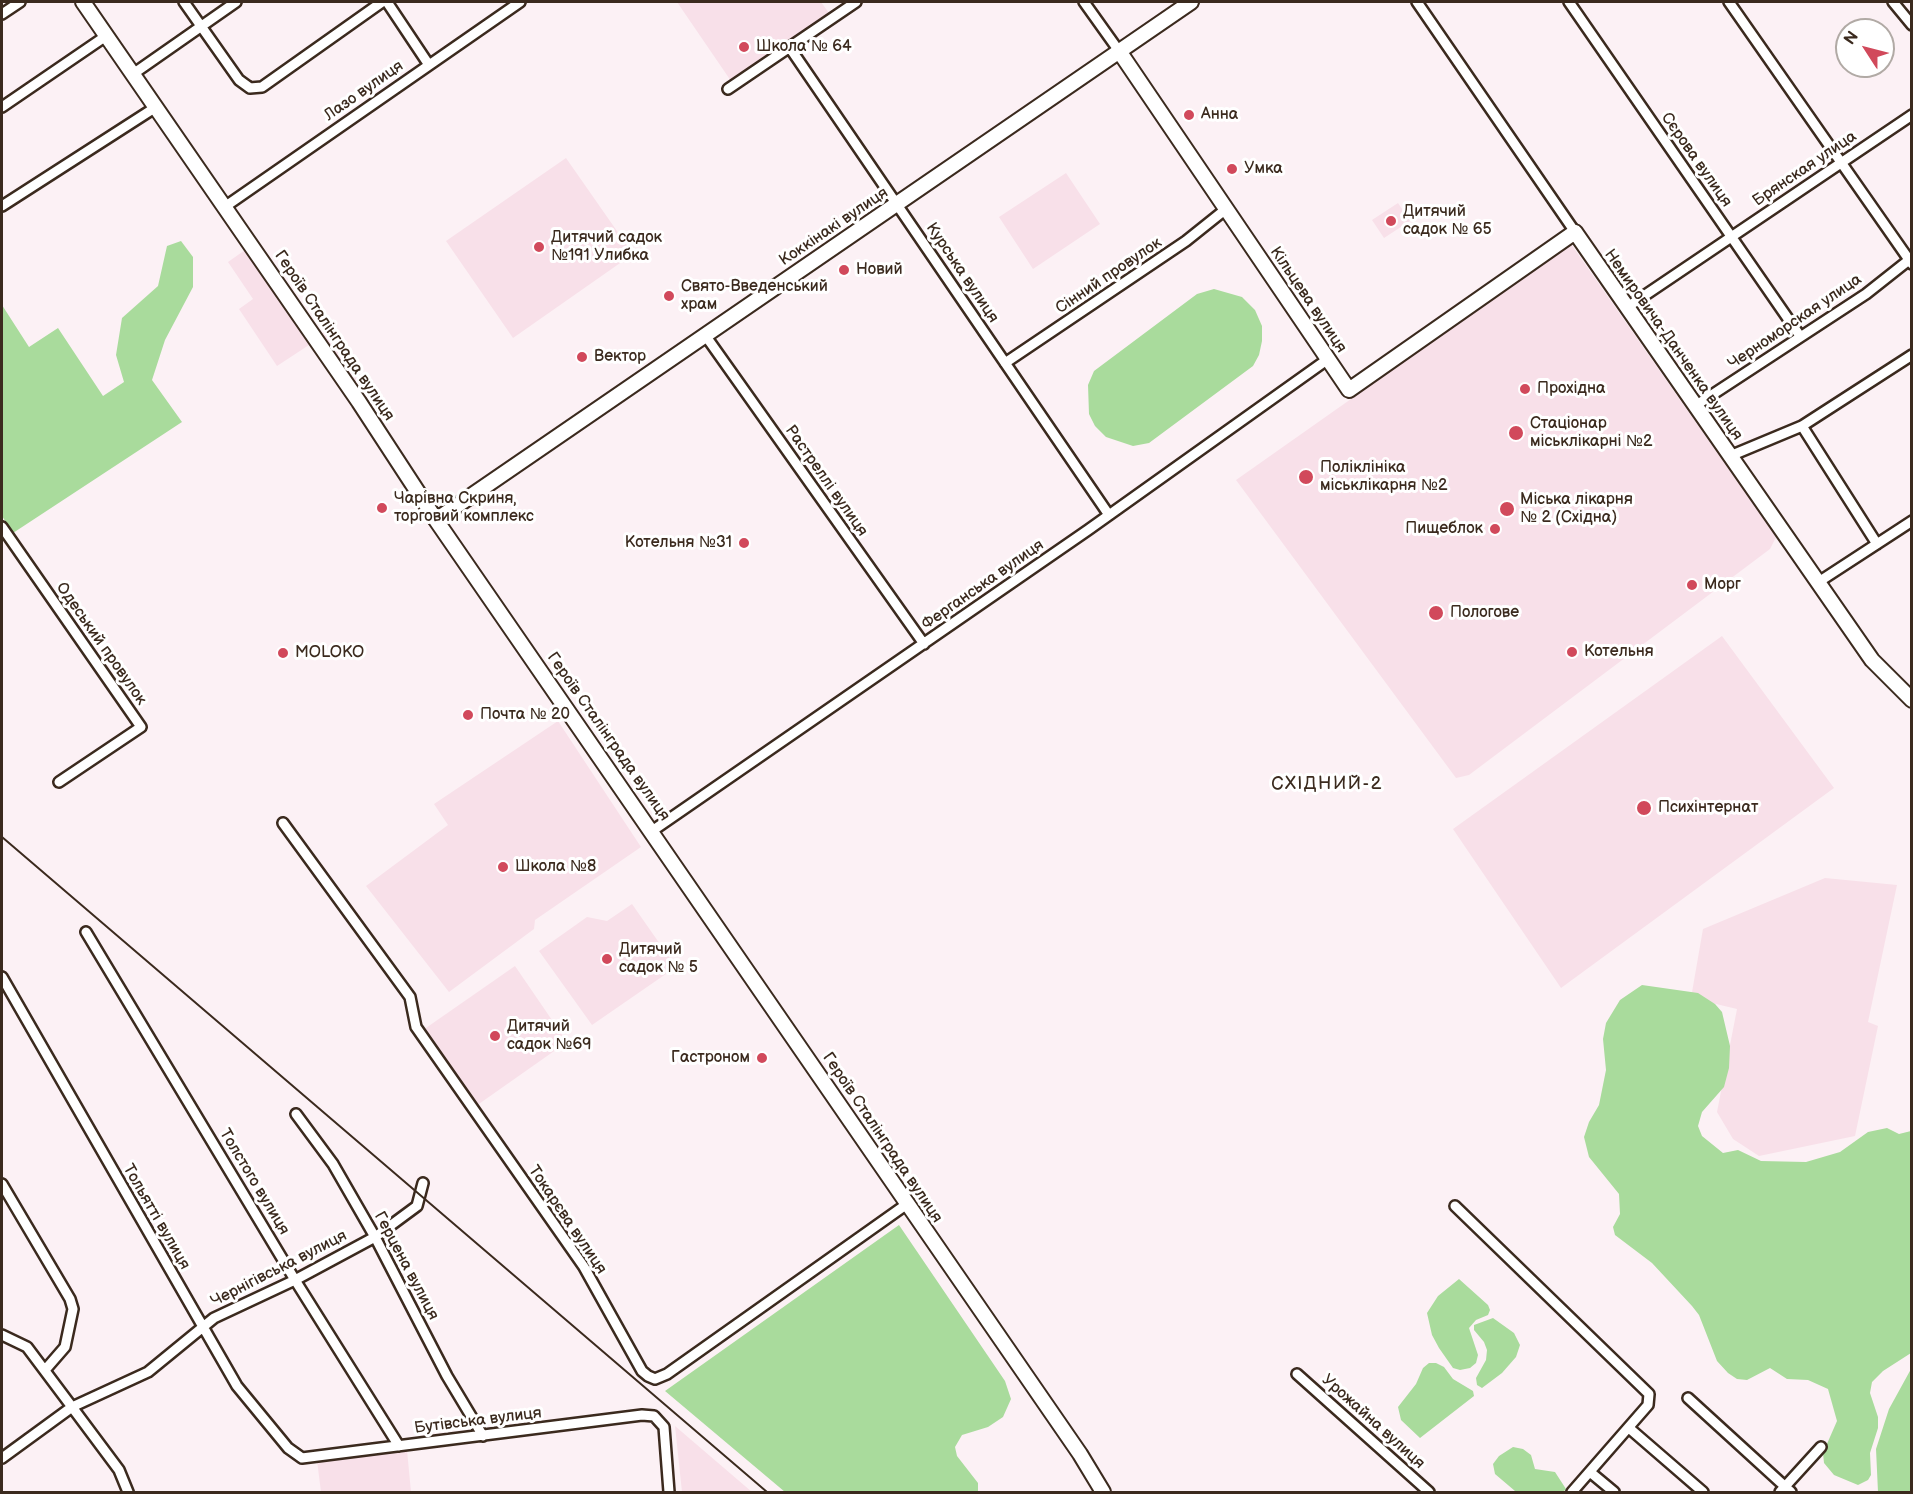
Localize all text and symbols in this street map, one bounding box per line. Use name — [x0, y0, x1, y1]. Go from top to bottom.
north arrow — [1835, 18, 1895, 78]
text: N — [1840, 28, 1863, 49]
place label: Школа № 64 — [756, 37, 852, 57]
marker: Школа № 64 — [737, 40, 751, 54]
street label: Лазо вулиця — [321, 57, 407, 125]
place label: Анна — [1201, 105, 1238, 125]
marker: Анна — [1182, 108, 1196, 122]
street label: Сєрова вулиця — [1656, 109, 1736, 211]
street label: Брянская улица — [1749, 127, 1861, 211]
place label: Умка — [1244, 159, 1283, 179]
marker: Умка — [1225, 162, 1239, 176]
street label: Коккінакі вулиця — [776, 184, 892, 270]
place label: Дитячий садок № 65 — [1403, 202, 1492, 240]
marker: Дитячий садок № 65 — [1384, 214, 1398, 228]
street label: Курська вулиця — [921, 219, 1003, 327]
place label: Дитячий садок №191 Улибка — [551, 228, 662, 266]
street label: Сінний провулок — [1052, 233, 1166, 319]
marker: Дитячий садок №191 Улибка — [532, 240, 546, 254]
street label: Кільцева вулиця — [1265, 243, 1351, 357]
street label: Немировича-Данченка вулиця — [1600, 246, 1746, 444]
street label: Героїв Сталінграда вулиця — [270, 247, 398, 425]
place label: Новий — [856, 260, 903, 280]
marker: Новий — [837, 263, 851, 277]
street label: Черноморская улица — [1725, 270, 1865, 374]
place label: Свято-Введенський храм — [681, 277, 828, 315]
marker: Свято-Введенський храм — [662, 289, 676, 303]
place label: Вектор — [594, 347, 646, 367]
marker: Вектор — [575, 350, 589, 364]
place label: Прохідна — [1537, 379, 1606, 399]
marker: Прохідна — [1518, 382, 1532, 396]
place label: Стаціонар міськлікарні №2 — [1530, 414, 1652, 452]
street label: Растреллі вулиця — [780, 422, 872, 540]
marker: Стаціонар міськлікарні №2 — [1507, 424, 1525, 442]
place label: Поліклініка міськлікарня №2 — [1320, 458, 1447, 496]
marker: Поліклініка міськлікарня №2 — [1297, 468, 1315, 486]
place label: Чарівна Скриня, торговий комплекс — [394, 489, 534, 527]
place label: Міська лікарня № 2 (Східна) — [1520, 490, 1633, 528]
marker: Міська лікарня № 2 (Східна) — [1498, 500, 1516, 518]
marker: Чарівна Скриня, торговий комплекс — [375, 501, 389, 515]
place label: Пищеблок — [1405, 519, 1483, 539]
marker: Пищеблок — [1488, 522, 1502, 536]
place label: Котельня №31 — [625, 533, 732, 553]
marker: Котельня №31 — [737, 536, 751, 550]
street label: Ферганська вулиця — [918, 536, 1048, 634]
place label: Морг — [1704, 575, 1741, 595]
marker: Морг — [1685, 578, 1699, 592]
street label: Одеський провулок — [52, 579, 150, 709]
place label: Пологове — [1450, 603, 1519, 623]
marker: Пологове — [1427, 604, 1445, 622]
place label: Котельня — [1584, 642, 1654, 662]
place label: MOLOKO — [295, 643, 364, 663]
marker: Котельня — [1565, 645, 1579, 659]
marker: MOLOKO — [276, 646, 290, 660]
street label: Героїв Сталінграда вулиця — [542, 649, 674, 825]
place label: Почта № 20 — [480, 705, 570, 725]
marker: Почта № 20 — [461, 708, 475, 722]
district label: СХІДНИЙ-2 — [1271, 773, 1383, 795]
place label: Психінтернат — [1658, 798, 1758, 818]
marker: Психінтернат — [1635, 799, 1653, 817]
place label: Школа №8 — [515, 857, 596, 877]
marker: Школа №8 — [496, 860, 510, 874]
place label: Дитячий садок № 5 — [619, 940, 698, 978]
marker: Дитячий садок № 5 — [600, 952, 614, 966]
place label: Дитячий садок №69 — [507, 1017, 591, 1055]
marker: Дитячий садок №69 — [488, 1029, 502, 1043]
place label: Гастроном — [671, 1048, 750, 1068]
street label: Героїв Сталінграда вулиця — [818, 1049, 946, 1227]
marker: Гастроном — [755, 1051, 769, 1065]
street label: Толстого вулиця — [215, 1125, 293, 1239]
street label: Тольятті вулиця — [118, 1161, 194, 1273]
street label: Токарєва вулиця — [524, 1162, 610, 1278]
street label: Герцена вулиця — [369, 1209, 443, 1323]
street label: Чернігівська вулиця — [208, 1226, 350, 1312]
street label: Урожайна вулиця — [1318, 1371, 1428, 1473]
street label: Бутівська вулиця — [413, 1404, 543, 1438]

